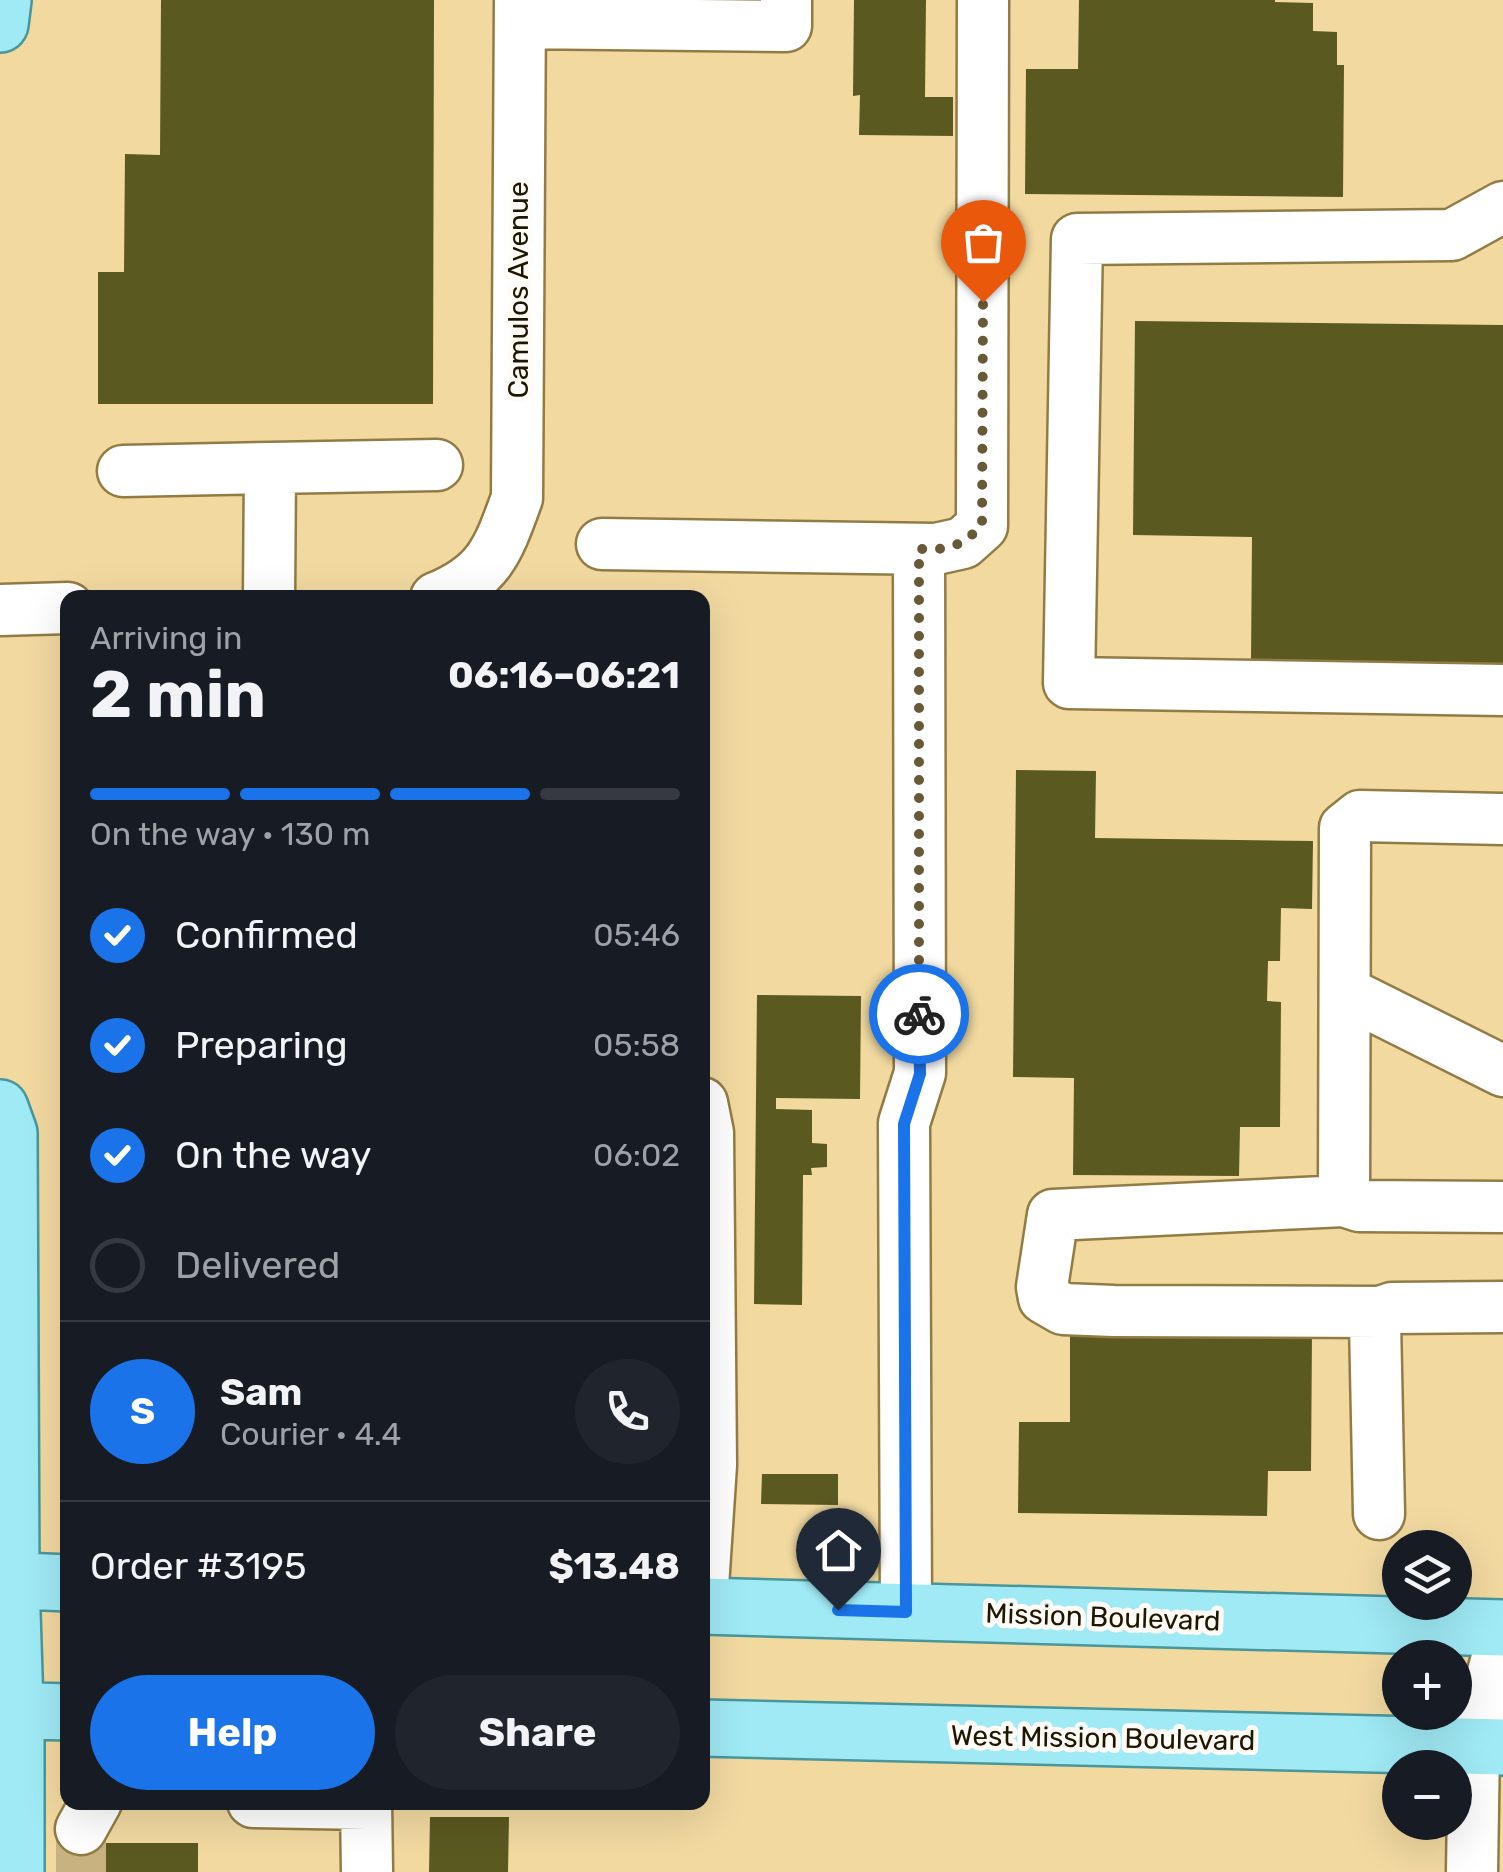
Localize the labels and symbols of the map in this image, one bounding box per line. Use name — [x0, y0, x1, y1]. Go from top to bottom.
street label: Camulos Avenue — [502, 181, 535, 399]
pin — [941, 200, 1026, 303]
courier — [869, 964, 969, 1064]
pin — [796, 1508, 881, 1611]
street label: Mission Boulevard — [985, 1596, 1221, 1638]
street label: West Mission Boulevard — [950, 1719, 1256, 1757]

